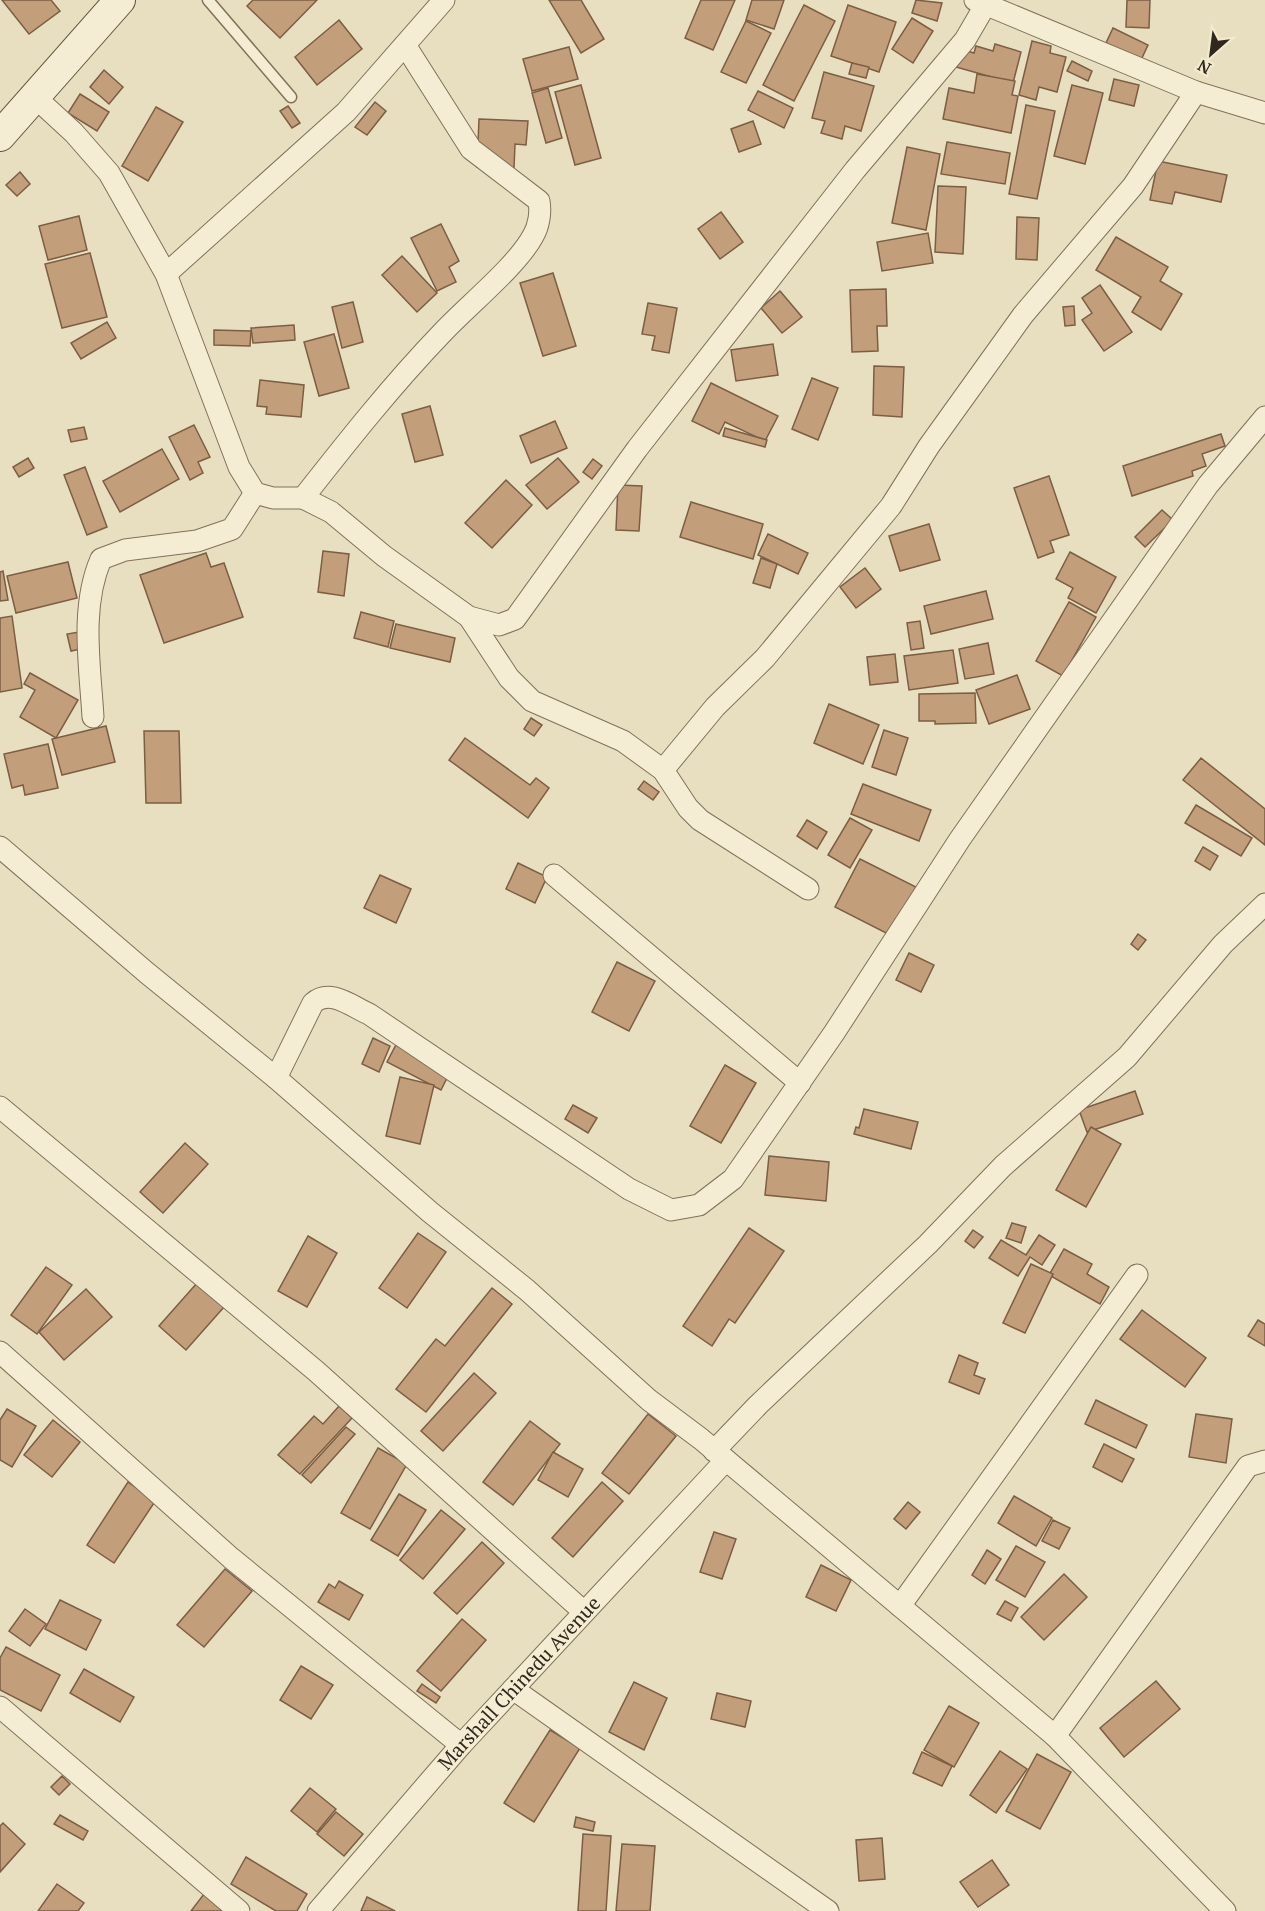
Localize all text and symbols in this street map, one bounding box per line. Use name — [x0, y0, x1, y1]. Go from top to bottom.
north arrow — [1181, 24, 1241, 84]
text: N — [1193, 55, 1214, 80]
street label: Marshall Chinedu Avenue — [431, 1590, 606, 1775]

